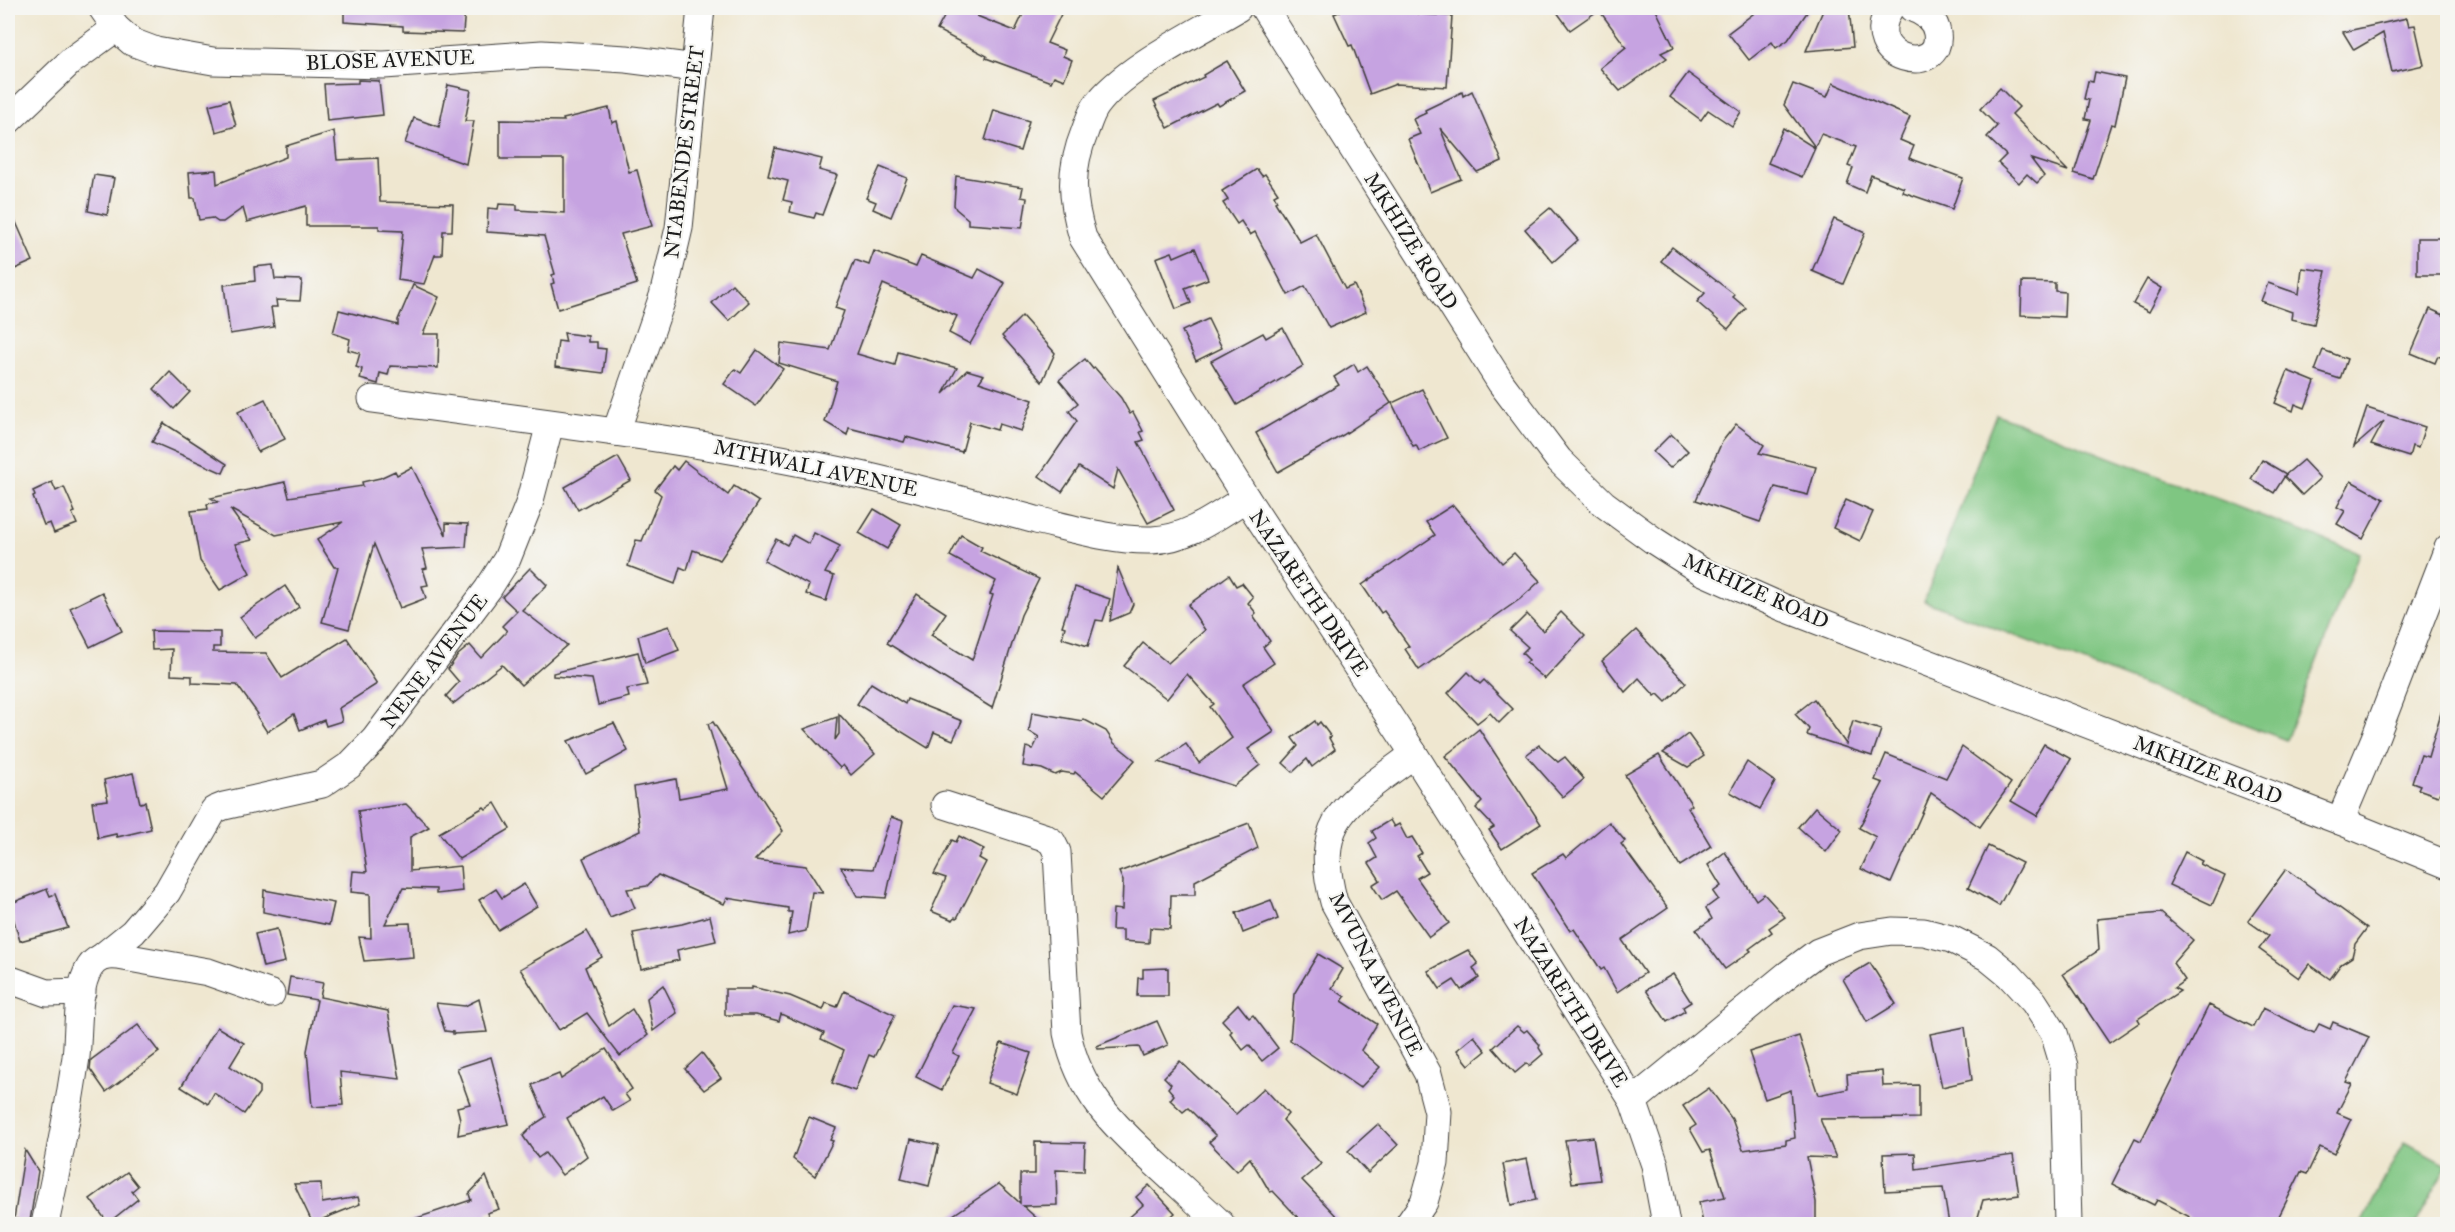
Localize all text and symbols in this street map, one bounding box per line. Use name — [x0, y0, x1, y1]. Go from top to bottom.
street label: BLOSE AVENUE — [305, 44, 475, 76]
street label: NTABENDE STREET — [658, 44, 710, 260]
street label: MKHIZE ROAD — [1358, 167, 1464, 315]
street label: MTHWALI AVENUE — [712, 434, 920, 502]
street label: NAZARETH DRIVE — [1243, 505, 1375, 681]
street label: MKHIZE ROAD — [1679, 547, 1833, 635]
street label: NENE AVENUE — [375, 589, 493, 733]
street label: MKHIZE ROAD — [2130, 730, 2286, 810]
street label: MVUNA AVENUE — [1323, 888, 1429, 1060]
street label: NAZARETH DRIVE — [1508, 912, 1634, 1092]

